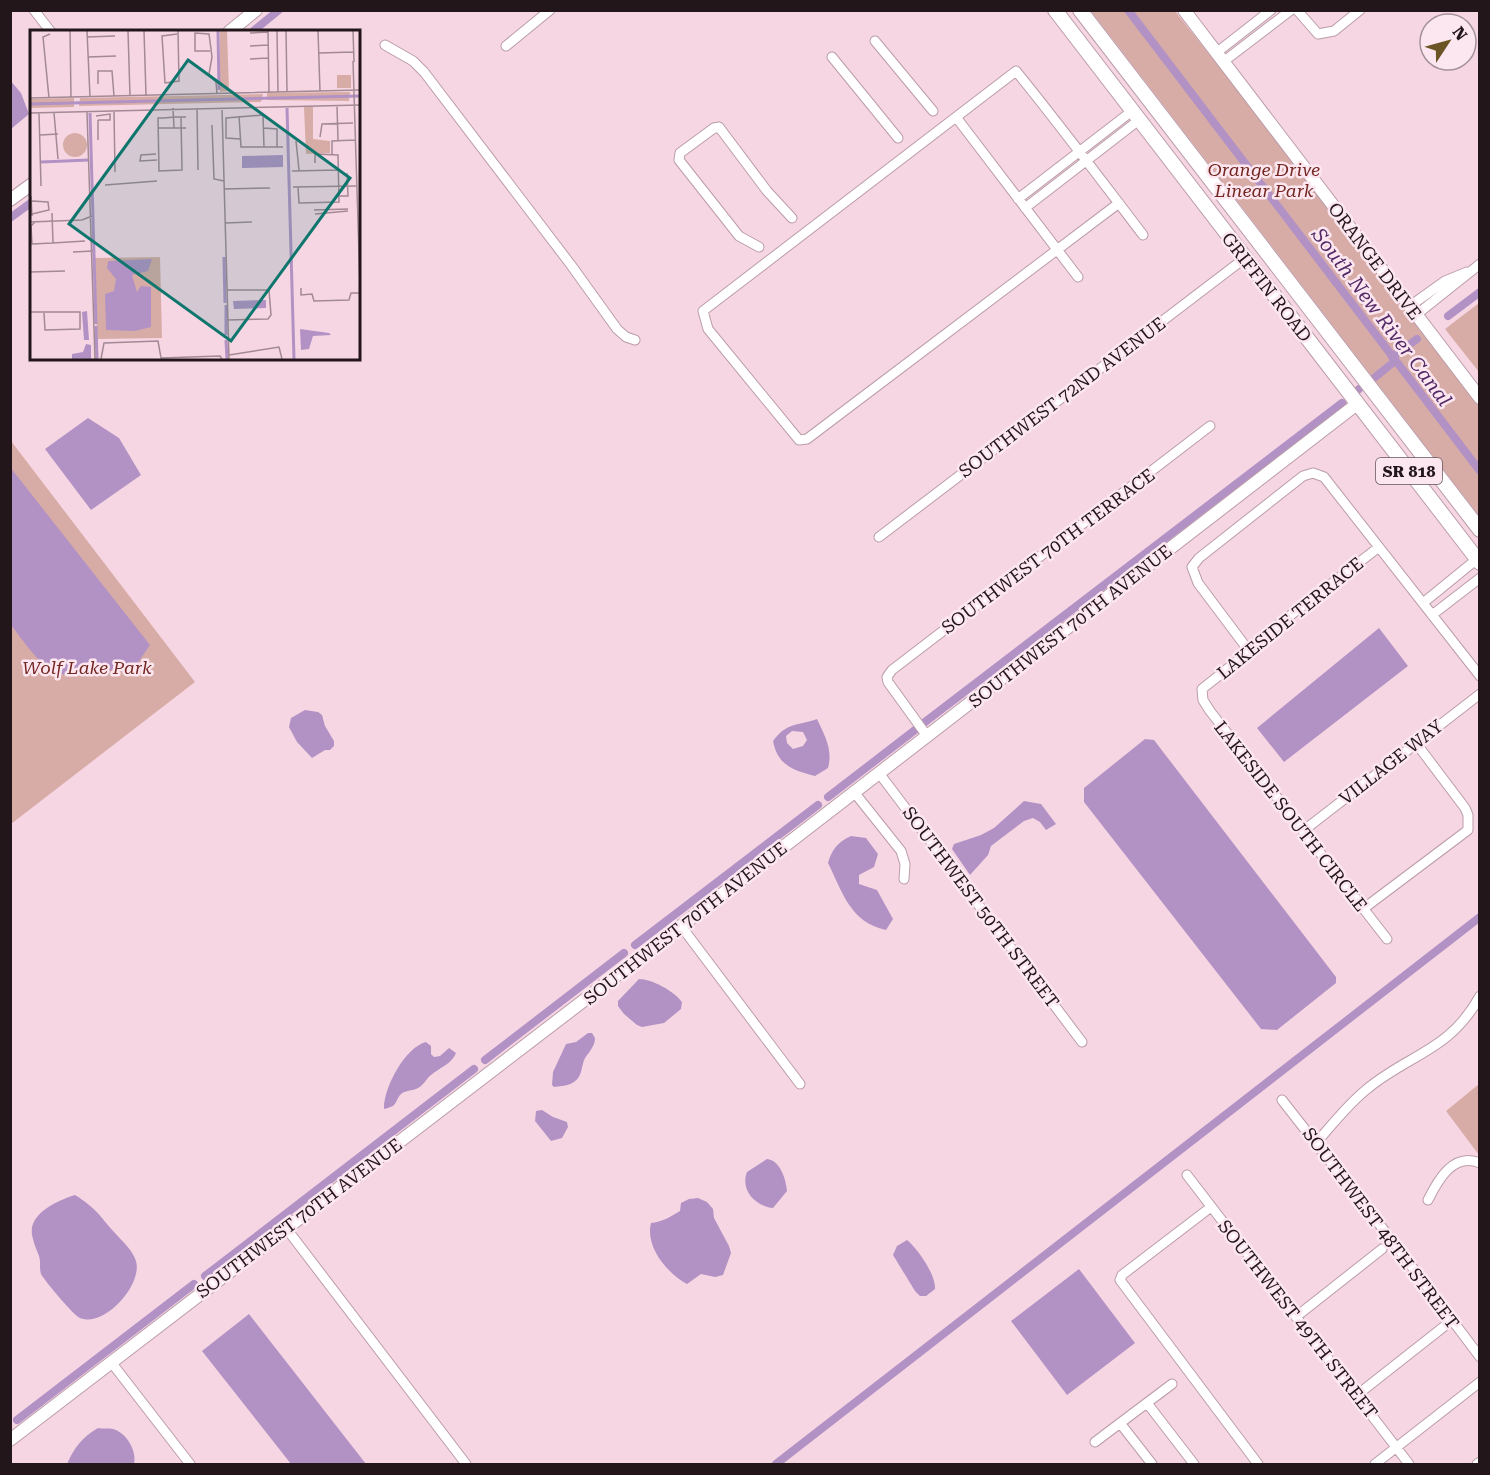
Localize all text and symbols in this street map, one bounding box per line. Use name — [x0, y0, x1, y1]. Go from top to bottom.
north arrow — [1418, 12, 1478, 72]
text: N — [1448, 23, 1471, 44]
inset map — [30, 30, 360, 360]
park label: Orange Drive Linear Park — [1208, 159, 1320, 201]
street label: ORANGE DRIVE — [1324, 198, 1426, 324]
water label: South New River Canal — [1306, 222, 1457, 411]
street label: GRIFFIN ROAD — [1218, 228, 1316, 346]
street label: SOUTHWEST 72ND AVENUE — [955, 312, 1169, 482]
road number: SR 818 — [1376, 458, 1442, 484]
street label: SOUTHWEST 70TH TERRACE — [937, 464, 1159, 638]
street label: SOUTHWEST 70TH AVENUE — [964, 540, 1176, 712]
street label: LAKESIDE TERRACE — [1213, 553, 1367, 683]
park label: Wolf Lake Park — [22, 657, 152, 678]
street label: VILLAGE WAY — [1335, 715, 1447, 809]
street label: LAKESIDE SOUTH CIRCLE — [1210, 717, 1372, 915]
street label: SOUTHWEST 50TH STREET — [898, 802, 1064, 1012]
street label: SOUTHWEST 70TH AVENUE — [579, 837, 791, 1009]
street label: SOUTHWEST 48TH STREET — [1298, 1123, 1464, 1333]
street label: SOUTHWEST 70TH AVENUE — [192, 1134, 406, 1302]
street label: SOUTHWEST 49TH STREET — [1214, 1215, 1382, 1423]

